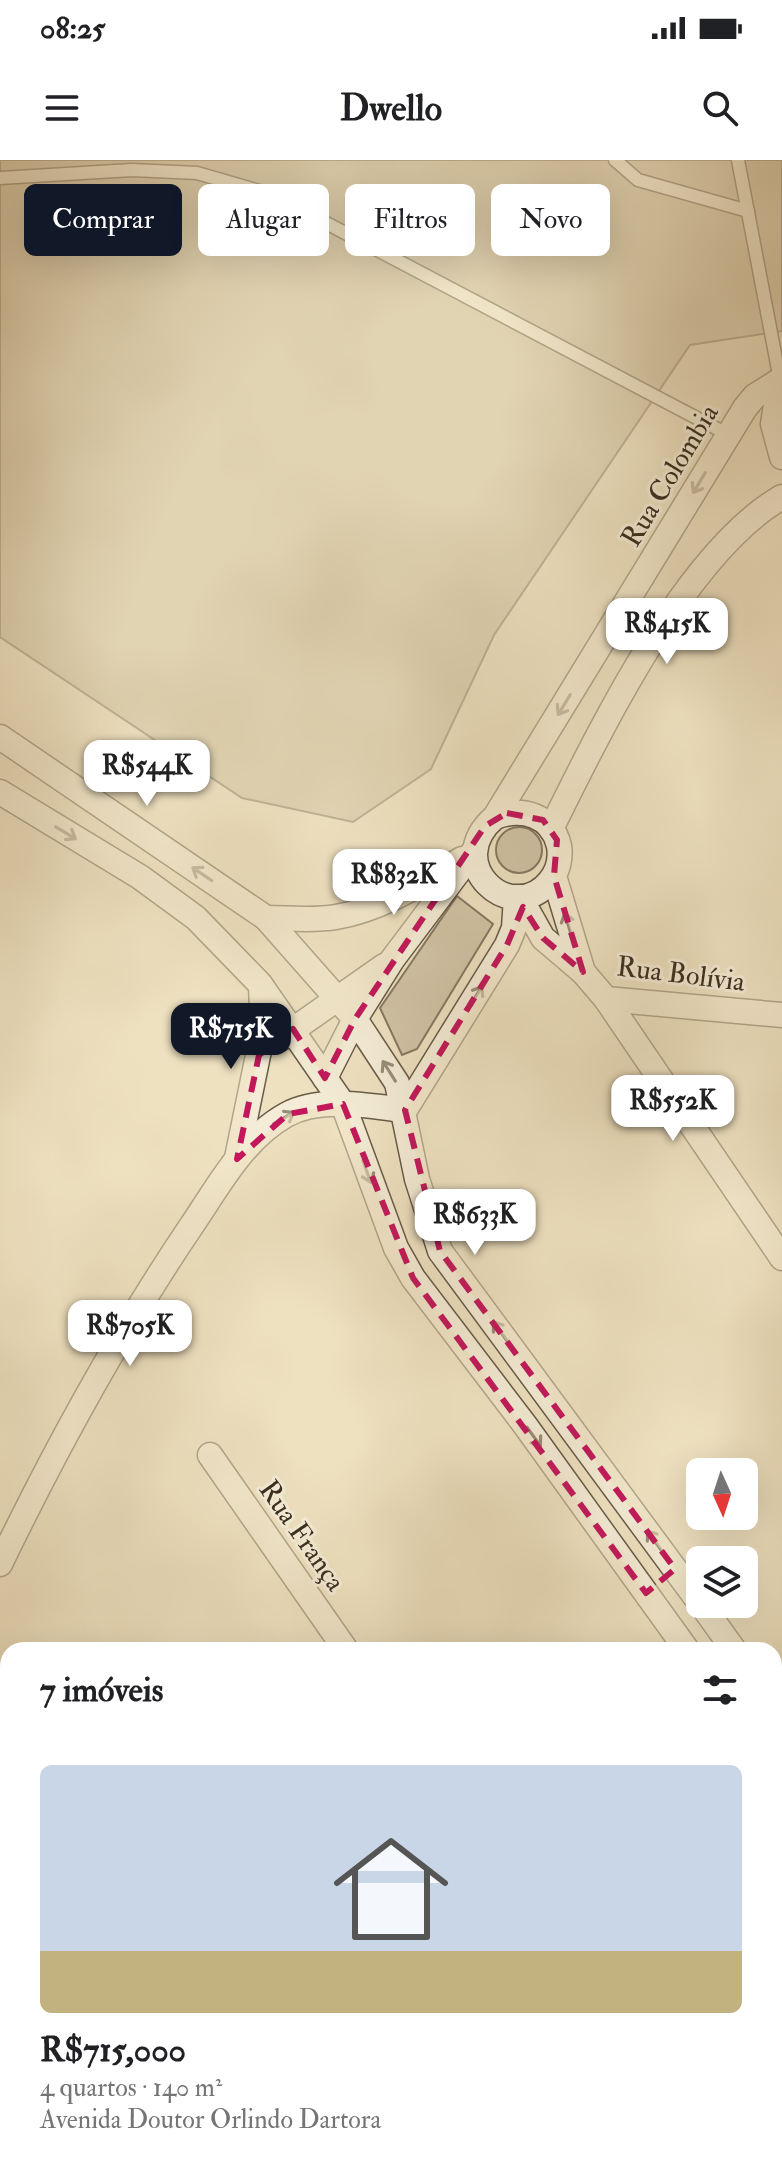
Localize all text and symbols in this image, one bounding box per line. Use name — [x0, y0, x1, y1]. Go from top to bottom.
text: 08:25 — [40, 10, 105, 47]
icon: menu — [40, 86, 84, 130]
text: Dwello — [340, 86, 442, 131]
icon: search — [698, 86, 742, 130]
chip: Comprar — [24, 184, 182, 256]
chip: Alugar — [198, 184, 329, 256]
chip: Filtros — [345, 184, 475, 256]
chip: Novo — [491, 184, 610, 256]
street label: Rua Colombia — [614, 398, 727, 553]
one-way arrow — [691, 471, 707, 494]
pin: R$415K — [602, 598, 732, 666]
text: R$415K — [624, 608, 710, 640]
one-way arrow — [556, 693, 572, 716]
pin: R$544K — [82, 740, 212, 808]
text: R$544K — [102, 750, 192, 782]
one-way arrow — [54, 825, 77, 841]
pin: R$832K — [329, 849, 459, 917]
text: R$832K — [351, 859, 437, 891]
one-way arrow — [191, 866, 213, 882]
one-way arrow — [560, 912, 575, 938]
street label: Rua Bolívia — [615, 949, 747, 1000]
one-way arrow — [468, 985, 484, 1008]
pin: R$715K — [166, 1003, 296, 1071]
text: R$715K — [189, 1013, 273, 1045]
one-way arrow — [381, 1060, 397, 1083]
pin: R$552K — [608, 1075, 738, 1143]
text: R$552K — [629, 1085, 717, 1117]
one-way arrow — [272, 1110, 295, 1126]
one-way arrow — [361, 1159, 376, 1184]
pin: R$633K — [410, 1189, 540, 1257]
text: R$633K — [433, 1199, 517, 1231]
pin: R$705K — [65, 1300, 195, 1368]
text: R$705K — [86, 1310, 174, 1342]
one-way arrow — [491, 1321, 508, 1342]
one-way arrow — [526, 1426, 542, 1448]
north arrow — [686, 1458, 758, 1530]
map controls — [686, 1458, 758, 1618]
street label: Rua França — [251, 1474, 353, 1599]
one-way arrow — [646, 1530, 663, 1551]
button: layers — [686, 1546, 758, 1618]
icon: filters — [698, 1668, 742, 1712]
text: 7 imóveis — [40, 1669, 163, 1712]
icon: home — [319, 1817, 463, 1961]
text: R$715,000 — [40, 2029, 186, 2072]
text: 4 quartos · 140 m² — [40, 2072, 222, 2104]
text: Avenida Doutor Orlindo Dartora — [40, 2104, 381, 2136]

